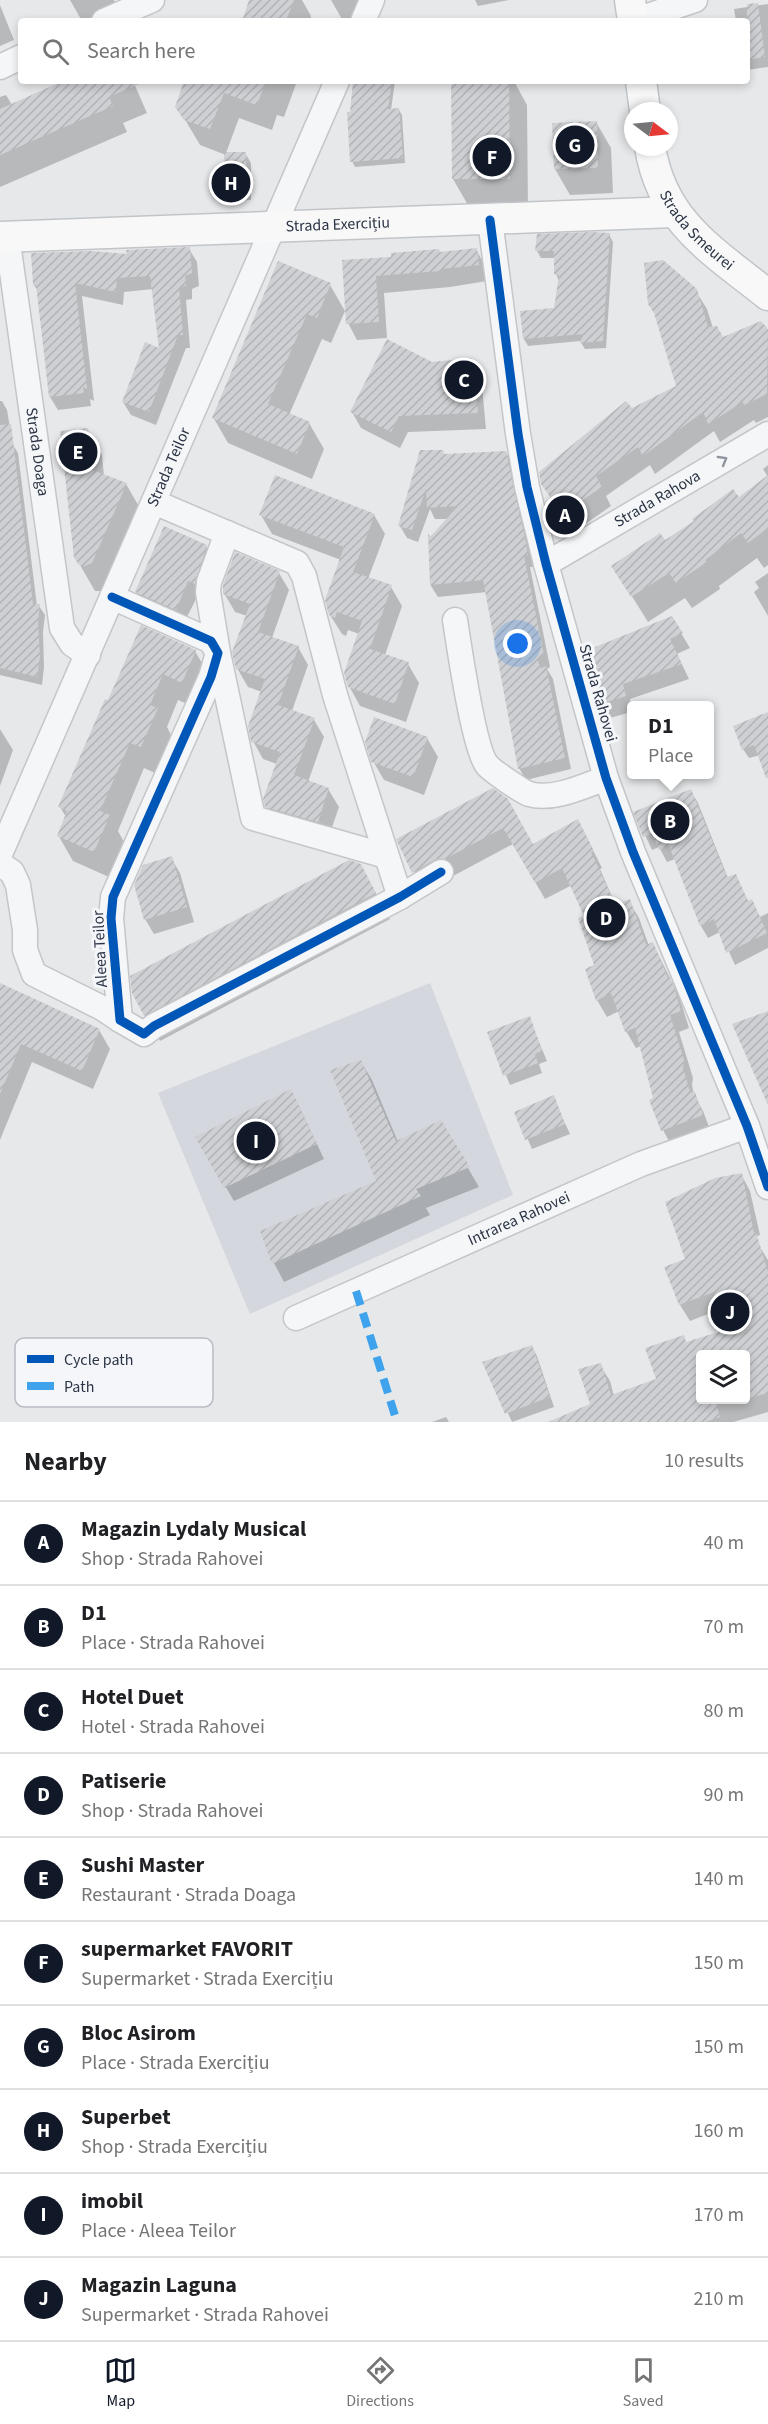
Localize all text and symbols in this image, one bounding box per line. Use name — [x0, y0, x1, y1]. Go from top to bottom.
search box — [18, 18, 750, 84]
icon: search — [39, 35, 72, 68]
text: Search here — [87, 35, 195, 67]
north arrow — [624, 102, 678, 156]
pin: G — [556, 122, 594, 168]
pin: F — [472, 134, 512, 180]
pin: H — [212, 160, 250, 206]
street label: Strada Smeurei — [654, 186, 739, 276]
street label: Strada Exercițiu — [285, 212, 390, 237]
pin: C — [444, 358, 484, 403]
street label: Strada Doaga — [20, 406, 54, 498]
street label: Strada Teilor — [142, 424, 196, 510]
pin: E — [58, 430, 98, 474]
one-way arrow — [717, 456, 727, 468]
street label: Strada Rahova — [610, 465, 705, 533]
pin: A — [546, 492, 584, 538]
your location — [503, 629, 532, 658]
street label: Strada Rahovei — [574, 642, 622, 744]
popup — [627, 701, 714, 779]
text: D1 — [648, 710, 674, 742]
text: Place — [648, 742, 693, 770]
pin: B — [650, 798, 690, 844]
pin: D — [586, 896, 626, 940]
street label: Aleea Teilor — [87, 909, 113, 988]
pin: I — [236, 1118, 276, 1164]
street label: Intrarea Rahovei — [464, 1186, 573, 1251]
pin: J — [710, 1290, 750, 1334]
legend — [15, 1338, 213, 1407]
text: Cycle path — [64, 1349, 133, 1371]
map controls — [696, 1350, 750, 1404]
button: layers — [696, 1350, 750, 1404]
text: Path — [64, 1376, 94, 1398]
text: Nearby — [24, 1443, 107, 1480]
text: 10 results — [664, 1447, 744, 1475]
text: Magazin Lydaly Musical — [81, 1513, 306, 1545]
text: A — [38, 1529, 49, 1557]
text: 40 m — [704, 1529, 744, 1557]
text: Shop · Strada Rahovei — [81, 1545, 263, 1573]
text: D1 — [81, 1597, 107, 1629]
text: B — [37, 1613, 50, 1641]
text: 70 m — [704, 1613, 744, 1641]
text: Place · Strada Rahovei — [81, 1629, 265, 1657]
text: Hotel Duet — [81, 1681, 184, 1713]
text: C — [38, 1697, 49, 1725]
text: 80 m — [704, 1697, 744, 1725]
text: Hotel · Strada Rahovei — [81, 1713, 265, 1741]
text: Patiserie — [81, 1765, 166, 1797]
text: D — [37, 1781, 50, 1809]
text: 90 m — [704, 1781, 744, 1809]
text: Shop · Strada Rahovei — [81, 1797, 263, 1825]
text: Sushi Master — [81, 1849, 204, 1881]
text: E — [38, 1865, 49, 1893]
text: 140 m — [694, 1865, 744, 1893]
text: Restaurant · Strada Doaga — [81, 1881, 296, 1909]
text: supermarket FAVORIT — [81, 1933, 293, 1965]
text: F — [38, 1949, 49, 1977]
text: 150 m — [694, 1949, 744, 1977]
text: Supermarket · Strada Exercițiu — [81, 1965, 334, 1993]
text: Bloc Asirom — [81, 2017, 196, 2049]
text: G — [37, 2033, 50, 2061]
text: 150 m — [694, 2033, 744, 2061]
text: Place · Strada Exercițiu — [81, 2049, 270, 2077]
text: Superbet — [81, 2101, 171, 2133]
text: H — [37, 2117, 50, 2145]
text: 160 m — [694, 2117, 744, 2145]
text: Shop · Strada Exercițiu — [81, 2133, 268, 2161]
text: imobil — [81, 2185, 143, 2217]
text: I — [40, 2201, 47, 2229]
text: 170 m — [694, 2201, 744, 2229]
text: Place · Aleea Teilor — [81, 2217, 236, 2245]
text: Magazin Laguna — [81, 2269, 237, 2301]
text: J — [38, 2285, 49, 2313]
text: 210 m — [694, 2285, 744, 2313]
text: Supermarket · Strada Rahovei — [81, 2301, 329, 2329]
tab: Map — [104, 2354, 137, 2412]
tab: Directions — [346, 2354, 414, 2412]
tab: Saved — [623, 2354, 664, 2412]

